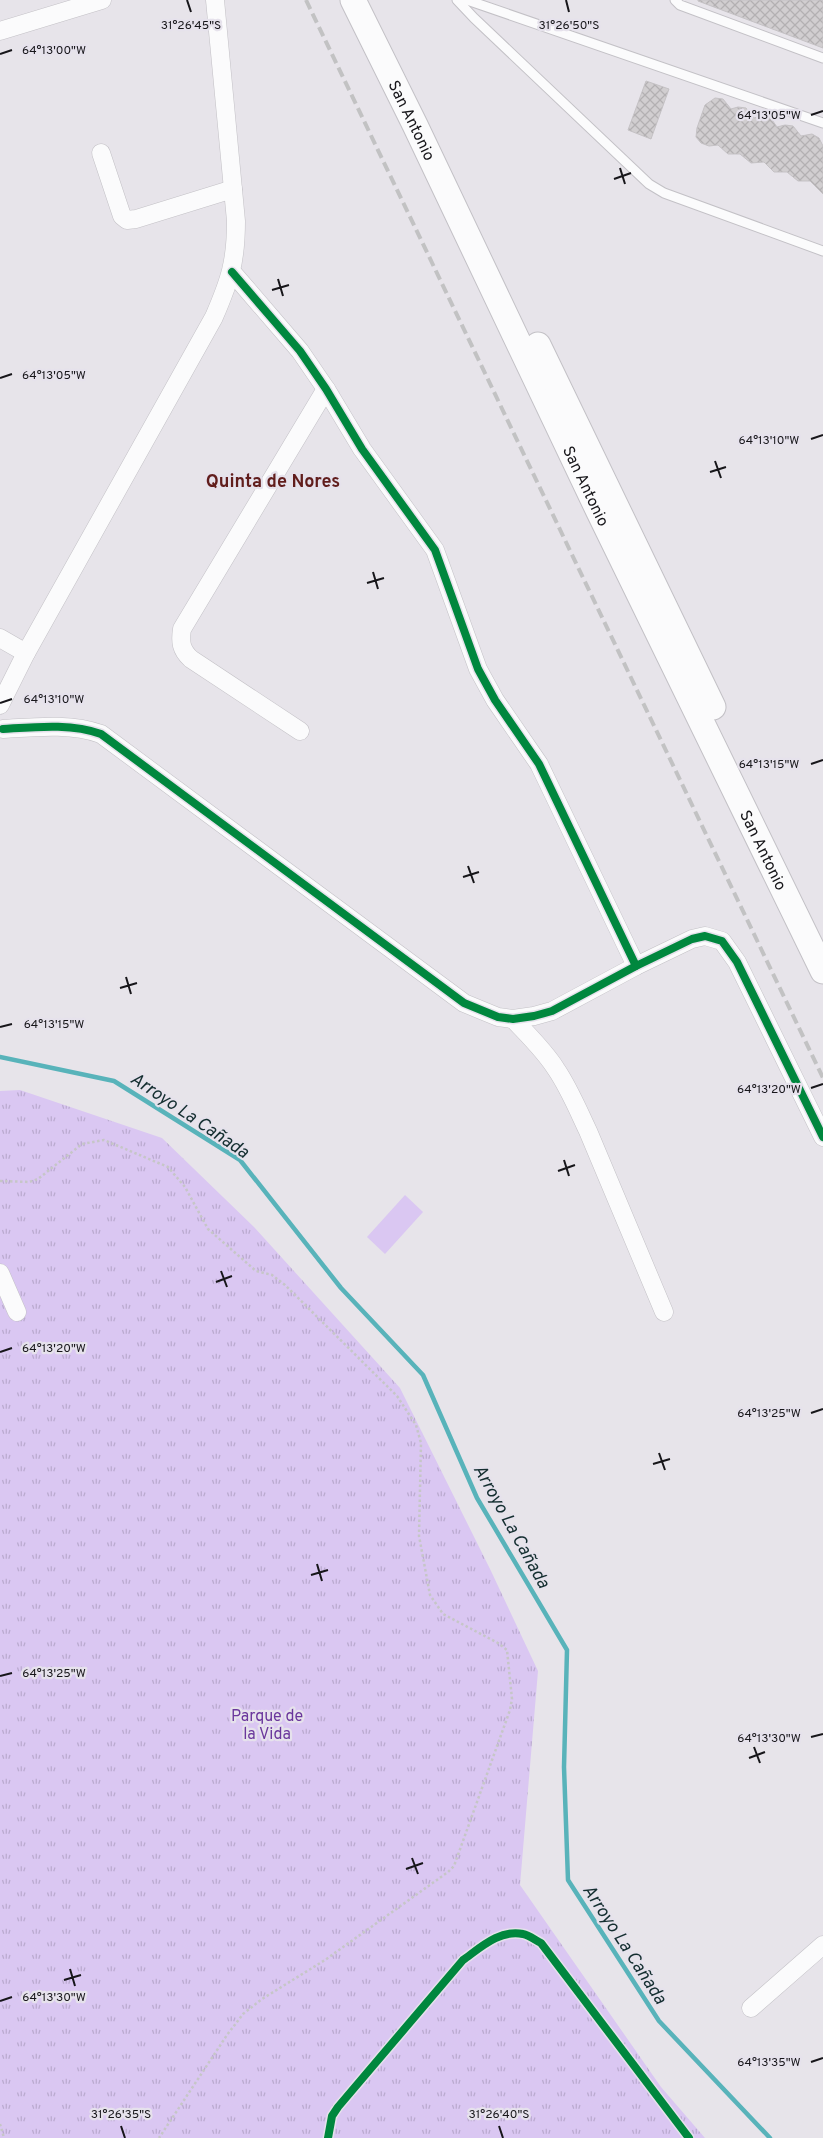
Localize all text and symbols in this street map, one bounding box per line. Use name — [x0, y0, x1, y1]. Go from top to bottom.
text: 31°26'45"S — [161, 18, 221, 34]
text: 31°26'50"S — [539, 18, 599, 34]
text: 64°13'00"W — [22, 43, 86, 59]
street label: San Antonio — [383, 78, 439, 164]
text: 64°13'05"W — [737, 108, 801, 124]
text: 64°13'05"W — [22, 368, 86, 384]
text: 64°13'10"W — [739, 433, 799, 449]
street label: San Antonio — [557, 443, 613, 530]
district label: Quinta de Nores — [206, 471, 340, 494]
text: 64°13'10"W — [24, 692, 84, 708]
text: 64°13'15"W — [739, 757, 799, 773]
street label: San Antonio — [734, 807, 790, 894]
text: 64°13'15"W — [24, 1017, 84, 1033]
water label: Arroyo La Cañada — [125, 1068, 254, 1165]
text: 64°13'20"W — [737, 1082, 801, 1098]
text: 64°13'20"W — [22, 1341, 86, 1357]
text: 64°13'25"W — [737, 1406, 801, 1422]
water label: Arroyo La Cañada — [467, 1461, 555, 1593]
text: 64°13'25"W — [22, 1666, 86, 1682]
park label: Parque de la Vida — [231, 1707, 303, 1745]
text: 64°13'30"W — [737, 1731, 801, 1747]
water label: Arroyo La Cañada — [576, 1881, 671, 2010]
text: 64°13'30"W — [22, 1990, 86, 2006]
text: 64°13'35"W — [737, 2055, 801, 2071]
text: 31°26'35"S — [91, 2107, 151, 2123]
text: 31°26'40"S — [469, 2107, 529, 2123]

